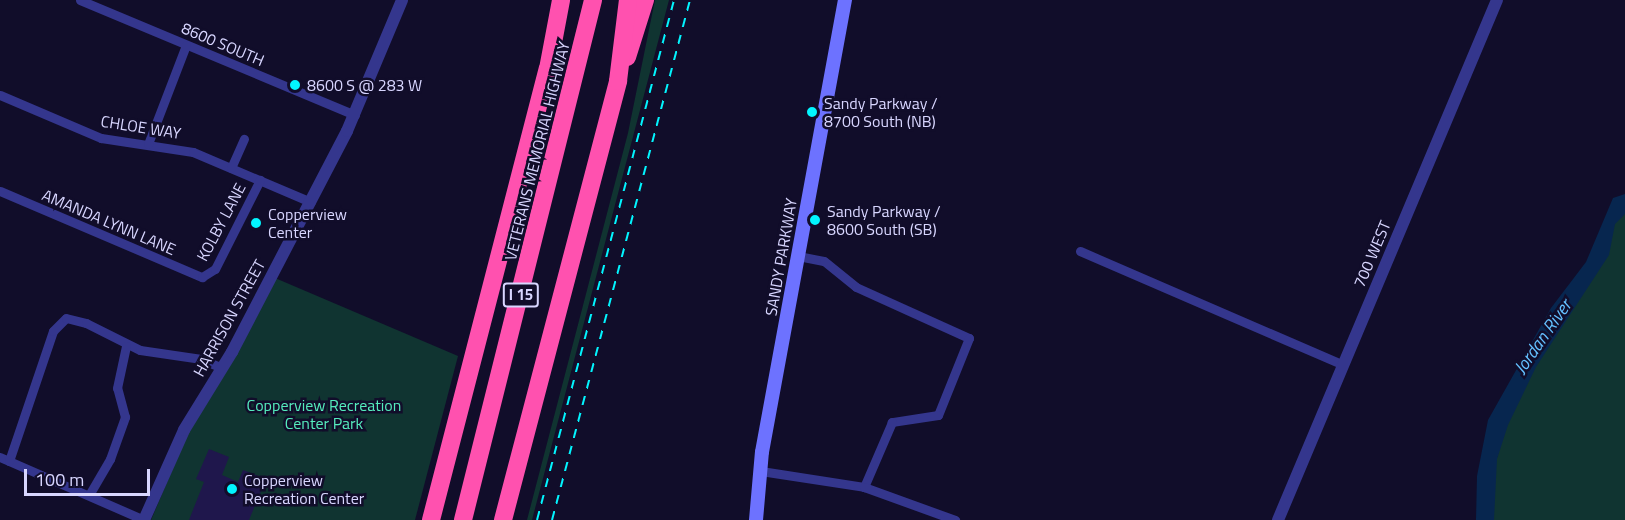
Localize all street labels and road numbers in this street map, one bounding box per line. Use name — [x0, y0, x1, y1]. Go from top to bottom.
street label: 8600 SOUTH — [179, 18, 267, 70]
street label: VETERANS MEMORIAL HIGHWAY — [500, 39, 574, 263]
street label: CHLOE WAY — [100, 111, 182, 143]
street label: KOLBY LANE — [192, 180, 250, 264]
street label: AMANDA LYNN LANE — [39, 185, 179, 259]
street label: SANDY PARKWAY — [761, 196, 801, 318]
street label: 700 WEST — [1349, 218, 1395, 290]
street label: HARRISON STREET — [189, 256, 269, 380]
road number: I 15 — [502, 283, 540, 307]

